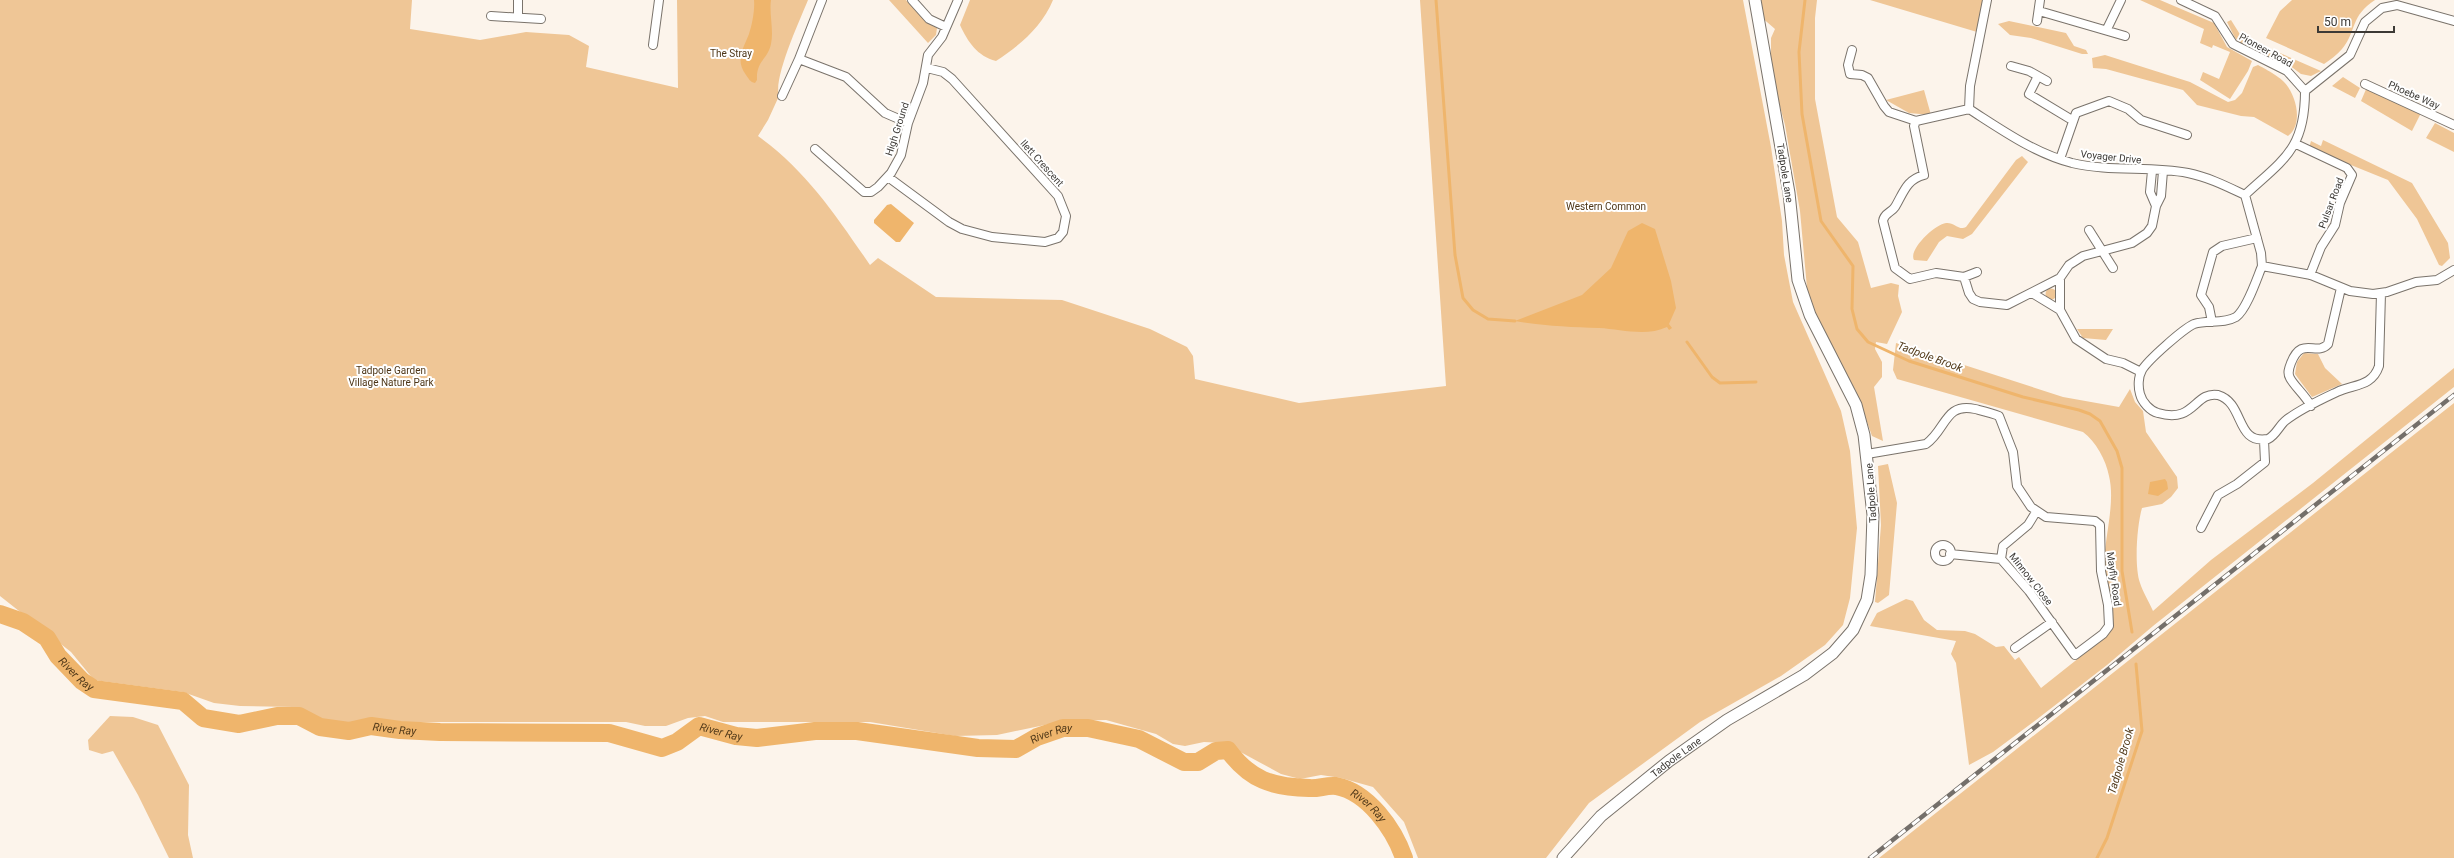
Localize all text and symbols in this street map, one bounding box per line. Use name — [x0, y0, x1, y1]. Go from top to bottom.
scale bar — [2318, 8, 2394, 34]
text: 50 m — [2324, 15, 2351, 29]
street label: Pioneer Road — [2237, 31, 2295, 69]
park label: The Stray — [710, 48, 752, 59]
street label: Phoebe Way — [2387, 79, 2442, 111]
street label: High Ground — [883, 101, 911, 157]
street label: Ilett Crescent — [1018, 137, 1066, 189]
street label: Tadpole Lane — [1775, 143, 1795, 203]
street label: Voyager Drive — [2080, 148, 2142, 166]
street label: Pulsar Road — [2316, 176, 2346, 230]
park label: Western Common — [1566, 201, 1646, 212]
water label: Tadpole Brook — [1896, 339, 1965, 375]
park label: Tadpole Garden Village Nature Park — [348, 365, 434, 388]
street label: Tadpole Lane — [1863, 463, 1879, 523]
street label: Minnow Close — [2007, 551, 2055, 607]
street label: Mayfly Road — [2105, 551, 2123, 607]
water label: River Ray — [56, 654, 97, 694]
water label: River Ray — [372, 720, 417, 737]
water label: River Ray — [698, 720, 744, 743]
water label: River Ray — [1028, 722, 1073, 746]
water label: Tadpole Brook — [2105, 726, 2137, 796]
street label: Tadpole Lane — [1648, 735, 1703, 779]
water label: River Ray — [1349, 786, 1390, 825]

